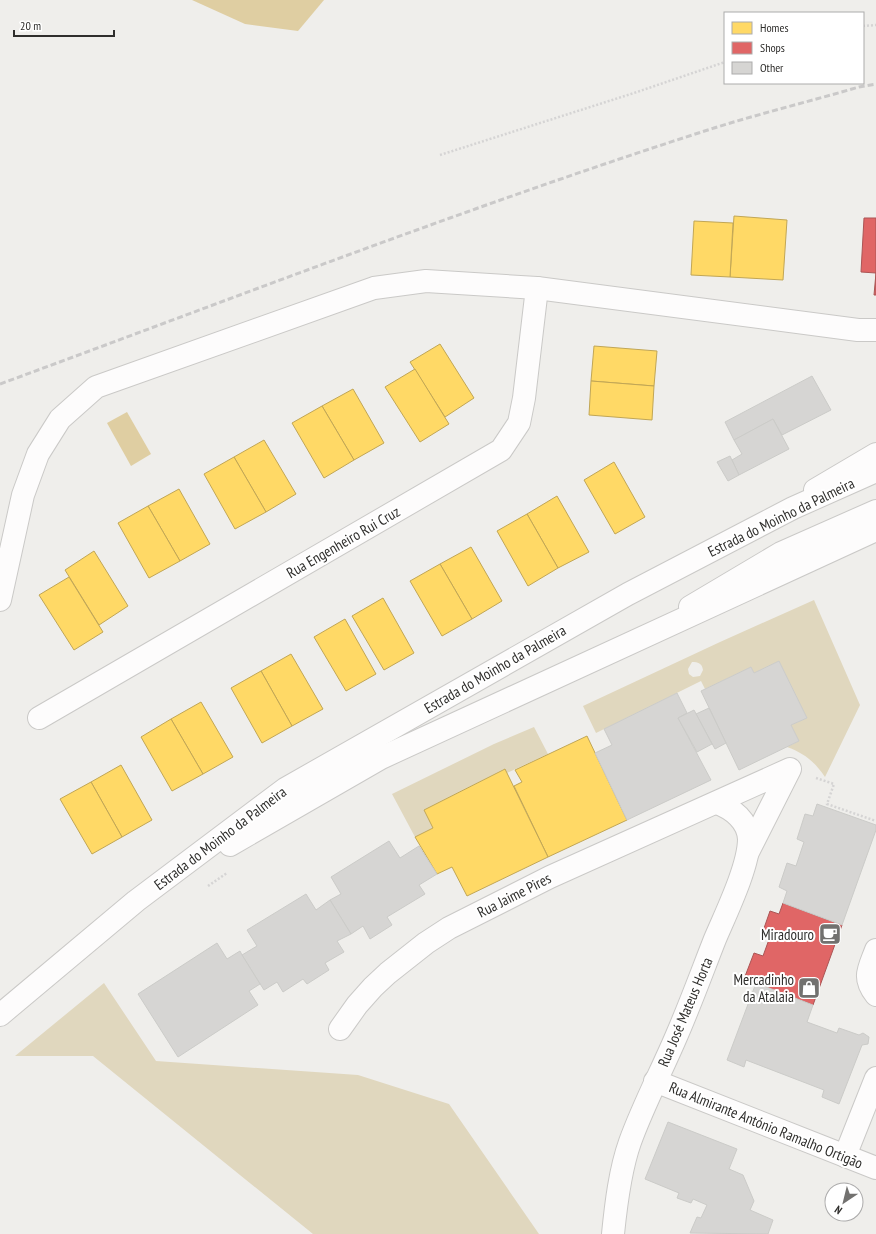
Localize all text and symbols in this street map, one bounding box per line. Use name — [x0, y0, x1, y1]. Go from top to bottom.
scale bar — [14, 12, 114, 38]
legend — [724, 12, 864, 84]
text: 20 m — [20, 18, 41, 33]
text: Homes — [760, 20, 788, 35]
text: Shops — [760, 40, 785, 55]
text: Other — [760, 60, 784, 75]
street label: Estrada do Moinho da Palmeira — [705, 473, 857, 561]
street label: Rua Engenheiro Rui Cruz — [283, 502, 403, 582]
street label: Estrada do Moinho da Palmeira — [421, 621, 569, 717]
street label: Estrada do Moinho da Palmeira — [150, 782, 290, 894]
street label: Rua Jaime Pires — [474, 868, 554, 922]
cafe icon: Miradouro — [817, 921, 843, 947]
place label: Miradouro — [761, 925, 814, 944]
street label: Rua José Mateus Horta — [653, 954, 717, 1070]
place label: Mercadinho da Atalaia — [733, 970, 794, 1006]
shop icon: Mercadinho da Atalaia — [796, 975, 822, 1001]
street label: Rua Almirante António Ramalho Ortigão — [666, 1077, 866, 1173]
north arrow — [824, 1182, 864, 1222]
text: N — [832, 1203, 845, 1218]

